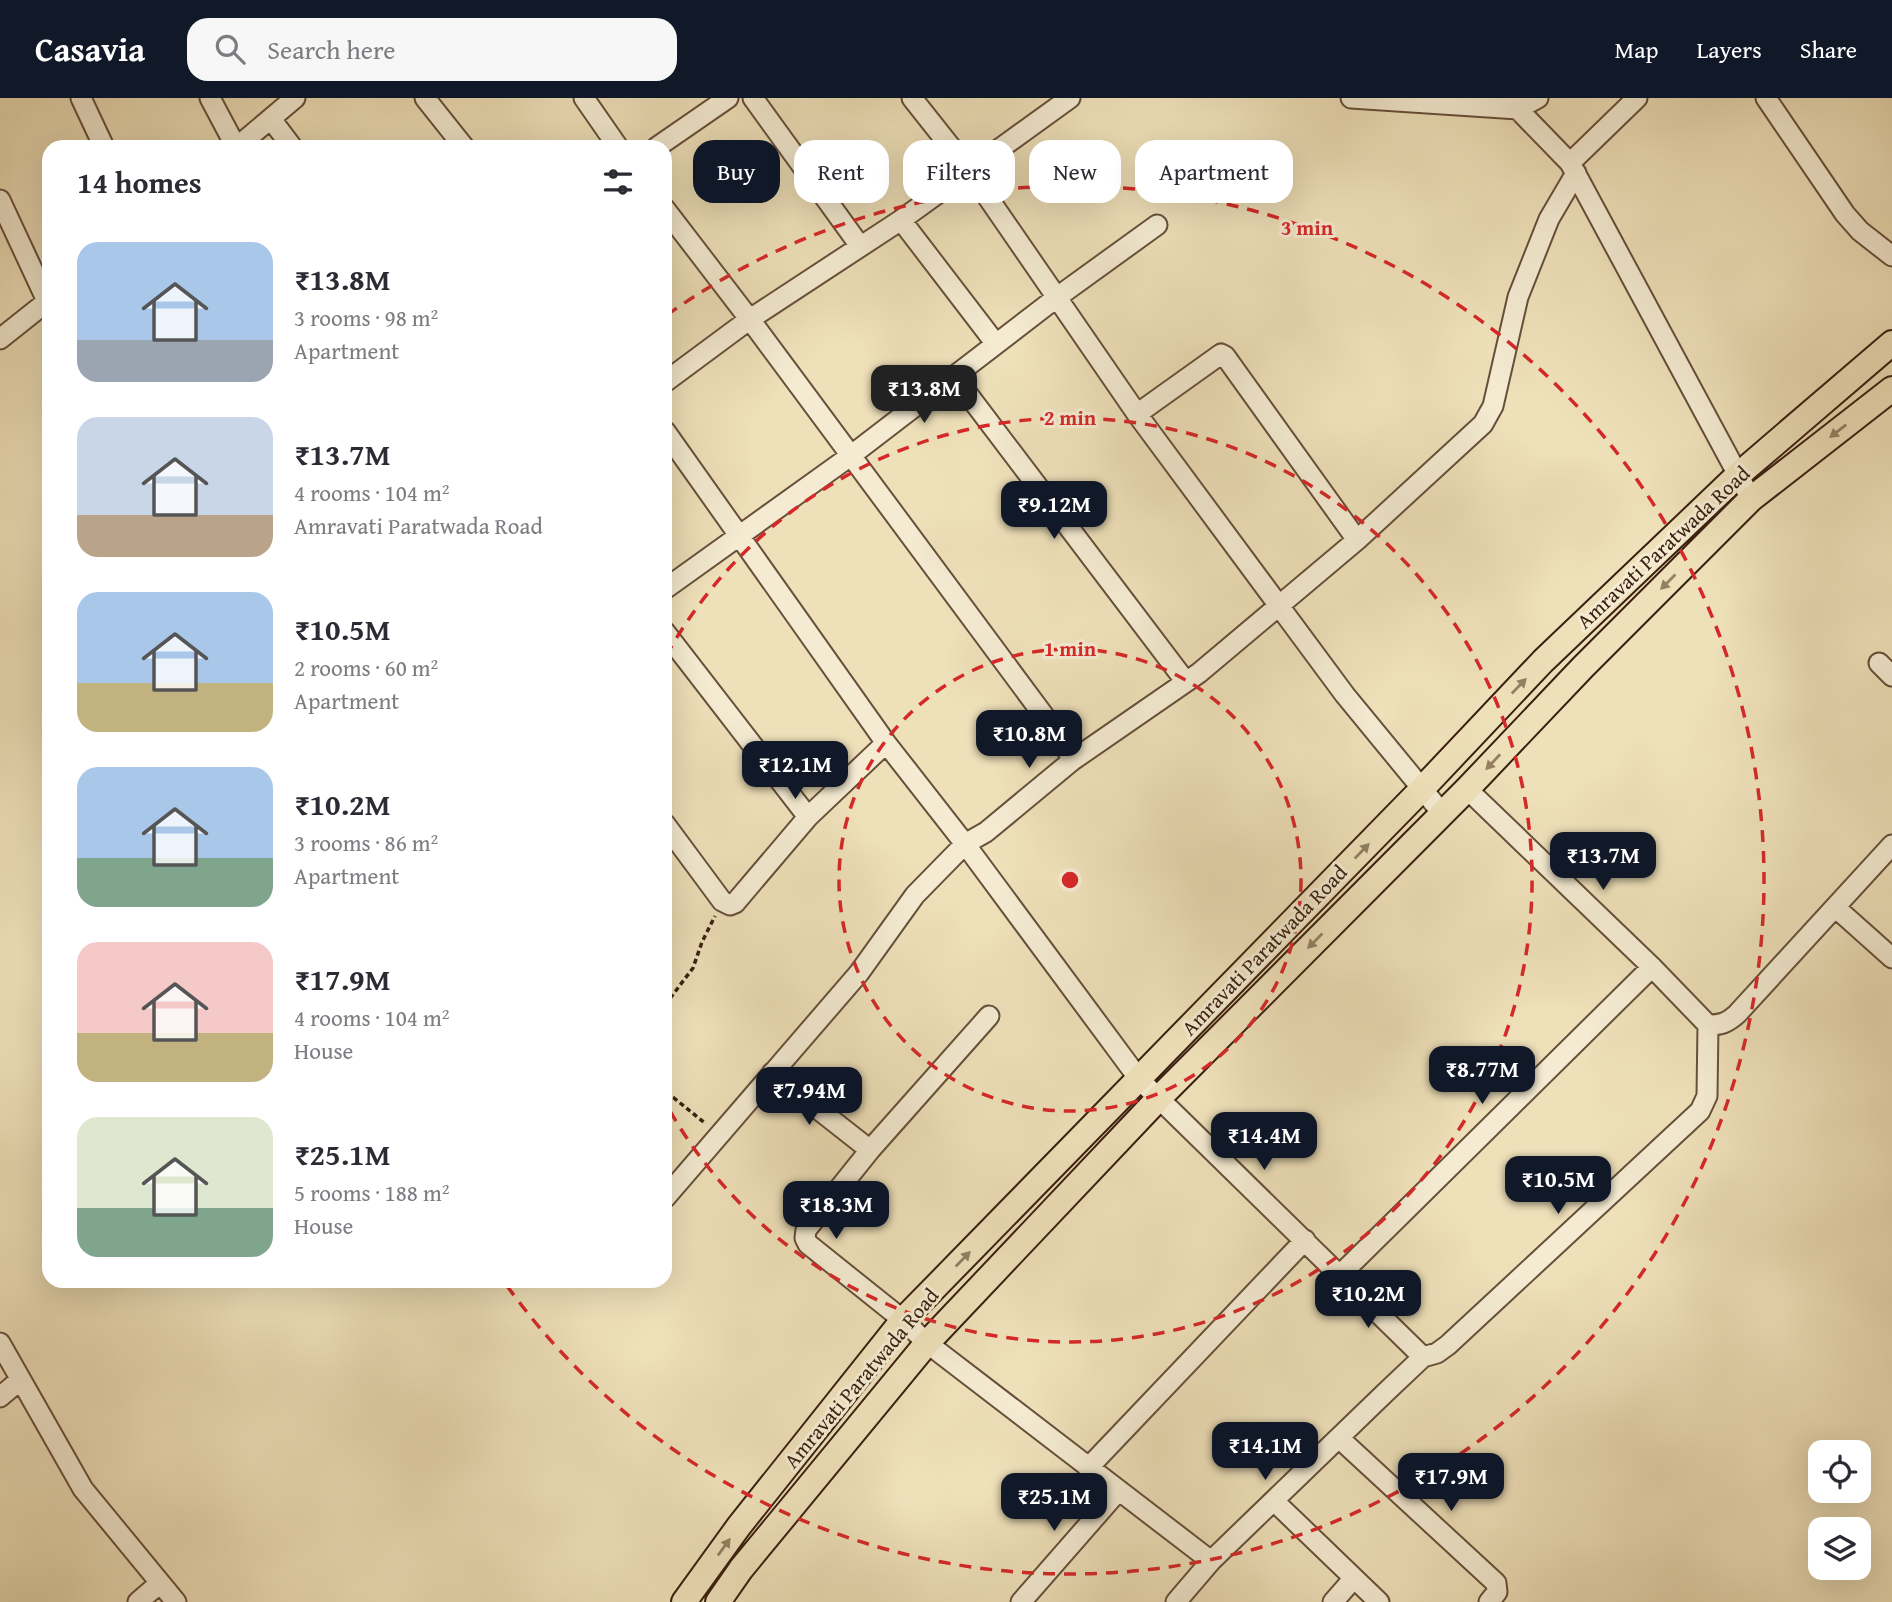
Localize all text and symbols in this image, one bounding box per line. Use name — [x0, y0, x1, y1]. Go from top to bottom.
search box — [187, 18, 677, 81]
text: Casavia — [35, 25, 145, 73]
icon: search — [211, 30, 249, 68]
text: Search here — [267, 30, 396, 69]
text: Map — [1615, 32, 1658, 67]
text: Layers — [1696, 32, 1762, 67]
text: Share — [1800, 32, 1857, 67]
chip: Buy — [693, 140, 780, 203]
chip: Rent — [794, 140, 889, 203]
chip: Filters — [903, 140, 1015, 203]
chip: New — [1029, 140, 1121, 203]
chip: Apartment — [1135, 140, 1293, 203]
text: 14 homes — [77, 160, 202, 204]
icon: filters — [599, 163, 637, 201]
text: 3 min — [1281, 212, 1334, 243]
text: ₹13.8M — [294, 257, 390, 301]
icon: home — [133, 270, 217, 354]
text: 3 rooms · 98 m² — [294, 301, 438, 334]
text: Apartment — [294, 334, 399, 367]
pin: ₹13.8M — [867, 366, 981, 425]
text: ₹13.8M — [887, 371, 961, 404]
text: 2 min — [1044, 402, 1097, 433]
one-way arrow — [1830, 424, 1848, 439]
text: ₹13.7M — [294, 432, 390, 476]
icon: home — [133, 445, 217, 529]
street label: Amravati Paratwada Road — [1569, 458, 1757, 636]
text: 4 rooms · 104 m² — [294, 476, 449, 509]
pin: ₹9.12M — [997, 482, 1111, 541]
text: ₹9.12M — [1017, 487, 1091, 520]
text: Amravati Paratwada Road — [294, 509, 543, 542]
one-way arrow — [1660, 573, 1677, 590]
text: ₹10.5M — [294, 607, 390, 651]
icon: home — [133, 620, 217, 704]
text: 1 min — [1044, 633, 1097, 664]
text: 2 rooms · 60 m² — [294, 651, 438, 684]
one-way arrow — [1510, 678, 1526, 695]
text: Apartment — [294, 684, 399, 717]
pin: ₹10.8M — [972, 710, 1086, 770]
text: ₹10.8M — [992, 716, 1066, 749]
pin: ₹12.1M — [738, 742, 852, 801]
text: ₹12.1M — [758, 747, 832, 780]
one-way arrow — [1485, 753, 1501, 770]
text: ₹10.2M — [294, 782, 390, 826]
icon: home — [133, 795, 217, 879]
text: 3 rooms · 86 m² — [294, 826, 438, 859]
pin: ₹13.7M — [1546, 832, 1660, 892]
text: ₹13.7M — [1566, 838, 1640, 871]
one-way arrow — [1353, 843, 1369, 860]
street label: Amravati Paratwada Road — [1174, 857, 1355, 1042]
text: Apartment — [294, 859, 399, 892]
centre of rings — [1058, 868, 1082, 892]
one-way arrow — [1307, 933, 1323, 949]
text: ₹17.9M — [294, 957, 390, 1001]
icon: home — [133, 970, 217, 1054]
text: 4 rooms · 104 m² — [294, 1001, 449, 1034]
text: House — [294, 1034, 353, 1067]
pin: ₹8.77M — [1425, 1046, 1539, 1106]
text: ₹8.77M — [1445, 1052, 1519, 1085]
pin: ₹7.94M — [752, 1068, 866, 1127]
text: ₹7.94M — [772, 1073, 846, 1106]
pin: ₹14.4M — [1207, 1112, 1321, 1172]
text: ₹14.4M — [1227, 1118, 1301, 1151]
text: ₹25.1M — [294, 1132, 390, 1176]
icon: home — [133, 1145, 217, 1229]
pin: ₹10.5M — [1501, 1156, 1615, 1216]
text: ₹10.5M — [1521, 1162, 1595, 1195]
text: 5 rooms · 188 m² — [294, 1176, 449, 1209]
pin: ₹18.3M — [779, 1182, 893, 1241]
text: ₹18.3M — [799, 1187, 873, 1220]
text: House — [294, 1209, 353, 1242]
one-way arrow — [955, 1251, 971, 1268]
pin: ₹10.2M — [1311, 1270, 1425, 1330]
text: ₹10.2M — [1331, 1276, 1405, 1309]
street label: Amravati Paratwada Road — [776, 1280, 946, 1475]
pin: ₹14.1M — [1208, 1422, 1322, 1482]
text: ₹14.1M — [1228, 1428, 1302, 1461]
map controls — [1808, 1440, 1871, 1580]
button: locate — [1808, 1440, 1871, 1503]
pin: ₹17.9M — [1394, 1454, 1508, 1513]
text: ₹17.9M — [1414, 1459, 1488, 1492]
pin: ₹25.1M — [997, 1474, 1111, 1533]
text: ₹25.1M — [1017, 1479, 1091, 1512]
button: layers — [1808, 1517, 1871, 1580]
one-way arrow — [717, 1538, 731, 1556]

